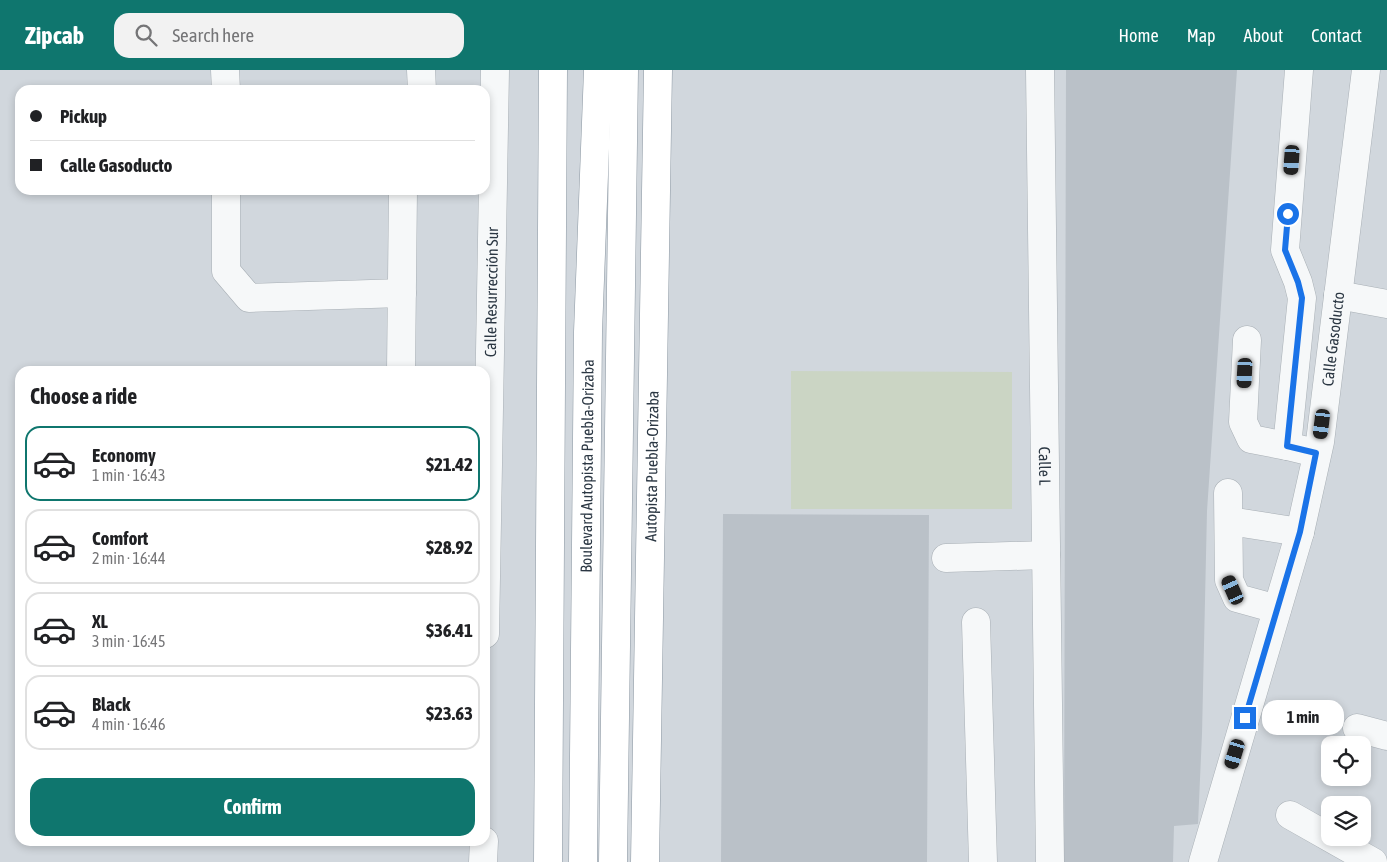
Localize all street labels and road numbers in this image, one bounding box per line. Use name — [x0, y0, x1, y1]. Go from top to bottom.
street label: Calle Resurrección Sur — [481, 227, 501, 357]
street label: Calle Gasoducto — [1318, 291, 1347, 387]
street label: Boulevard Autopista Puebla-Orizaba — [577, 359, 597, 573]
street label: Autopista Puebla-Orizaba — [641, 390, 662, 542]
street label: Calle L — [1036, 447, 1054, 486]

